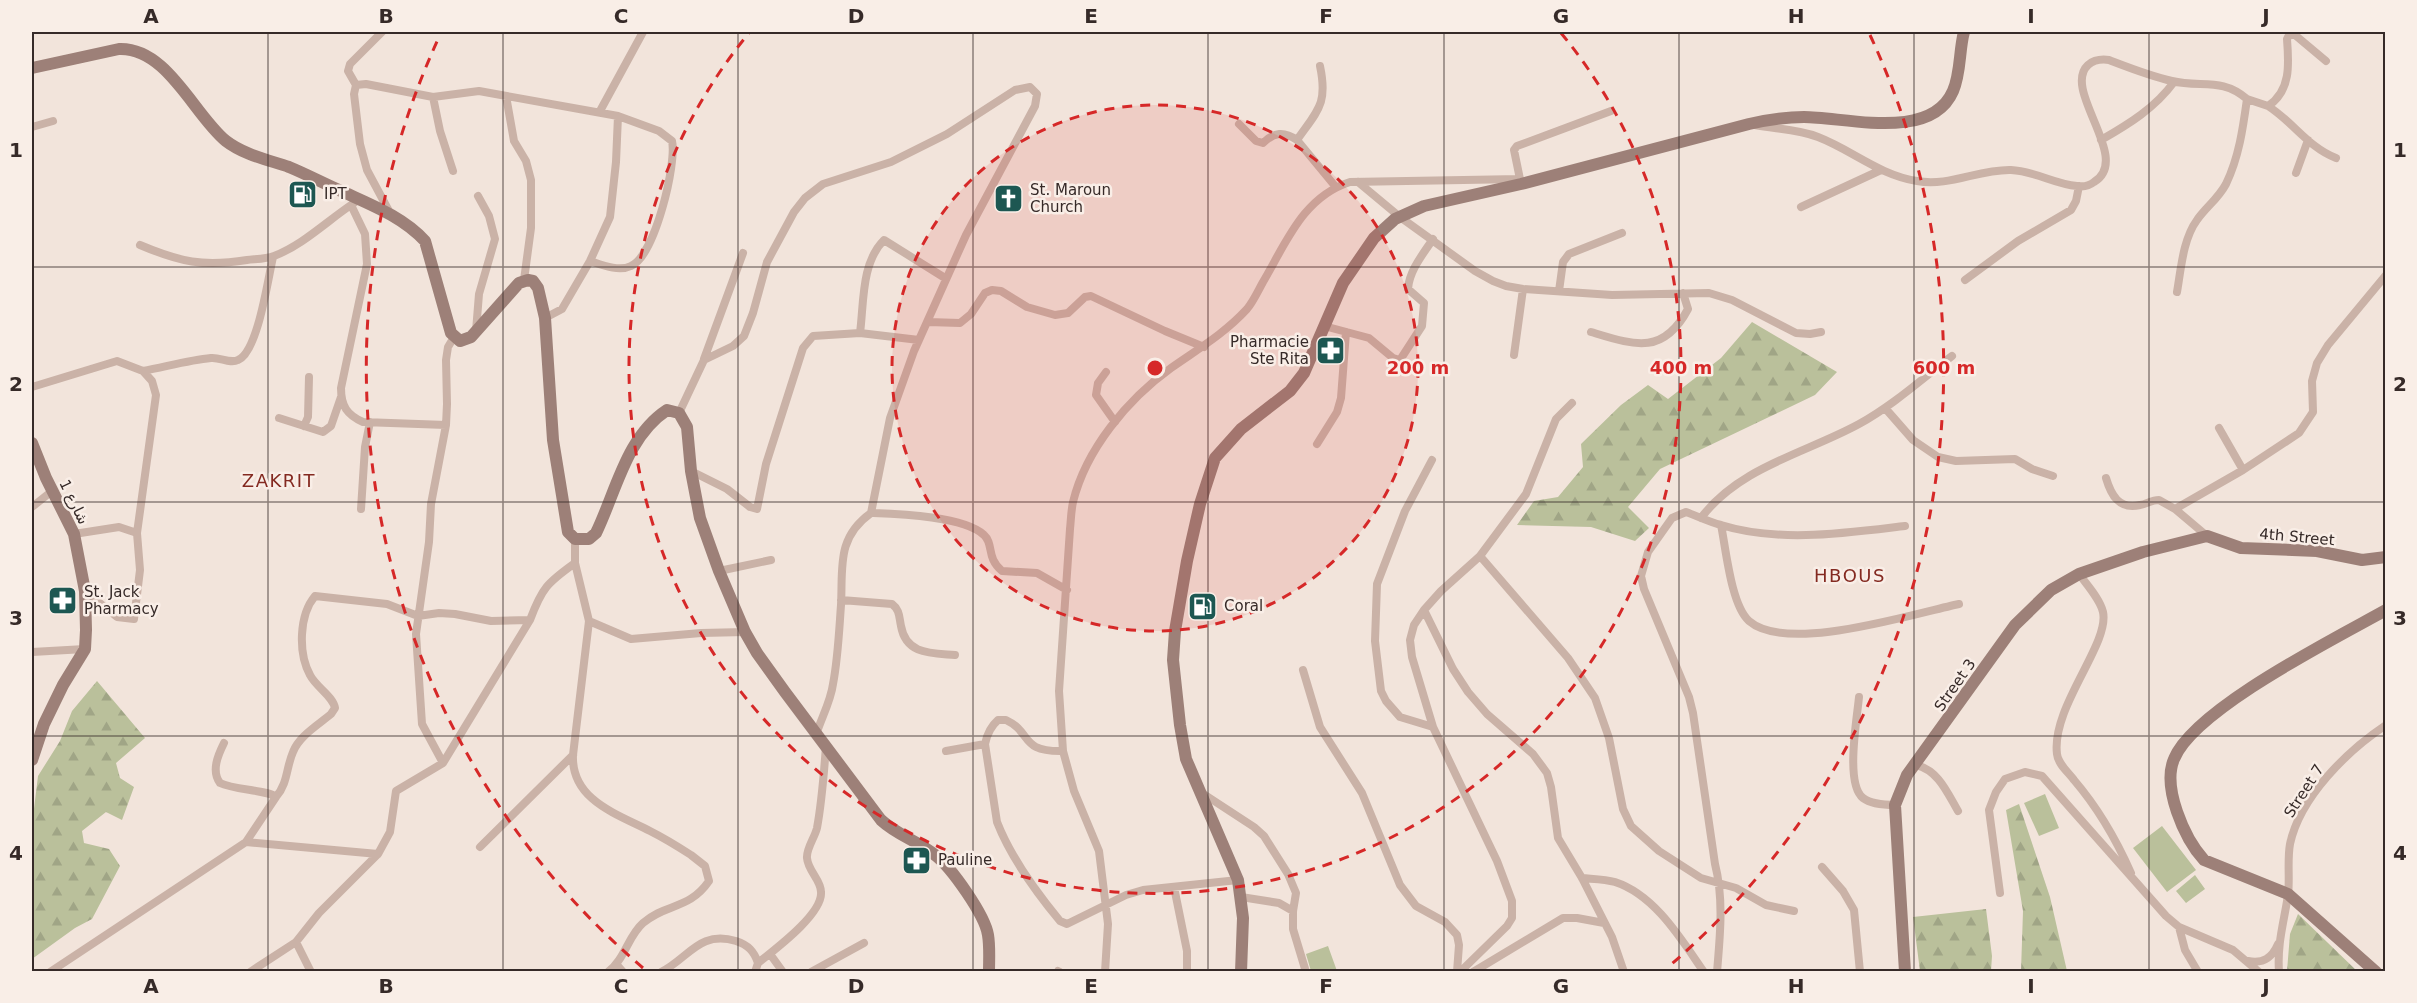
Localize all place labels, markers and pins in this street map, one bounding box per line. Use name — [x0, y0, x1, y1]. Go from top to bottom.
fuel station icon: IPT — [287, 178, 319, 210]
place label: St. Maroun Church — [1030, 181, 1111, 216]
church icon: St. Maroun Church — [993, 183, 1025, 215]
place label: IPT — [324, 185, 347, 203]
place label: Pharmacie Ste Rita — [1230, 333, 1309, 368]
pharmacy icon: Pharmacie Ste Rita — [1314, 335, 1346, 367]
centre of rings — [1145, 358, 1165, 378]
place label: St. Jack Pharmacy — [84, 583, 159, 618]
pharmacy icon: St. Jack Pharmacy — [47, 585, 79, 617]
fuel station icon: Coral — [1187, 590, 1219, 622]
place label: Coral — [1224, 597, 1263, 615]
pharmacy icon: Pauline — [901, 844, 933, 876]
place label: Pauline — [938, 851, 992, 869]

